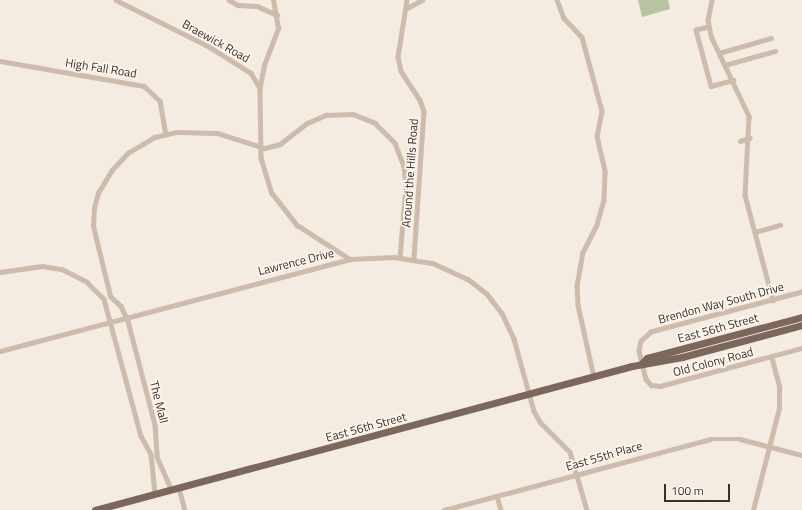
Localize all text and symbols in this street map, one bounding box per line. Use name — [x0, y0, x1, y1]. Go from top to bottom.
street label: Braewick Road — [180, 17, 252, 65]
street label: High Fall Road — [64, 55, 138, 81]
street label: Around the Hills Road — [399, 118, 421, 228]
street label: Lawrence Drive — [257, 246, 335, 278]
street label: Brendon Way South Drive — [657, 279, 785, 327]
street label: East 56th Street — [676, 310, 760, 346]
street label: Old Colony Road — [671, 344, 755, 380]
street label: The Mall — [147, 379, 171, 425]
street label: East 56th Street — [324, 409, 408, 445]
street label: East 55th Place — [564, 438, 644, 474]
scale bar — [666, 476, 732, 502]
text: 100 m — [671, 481, 704, 500]

